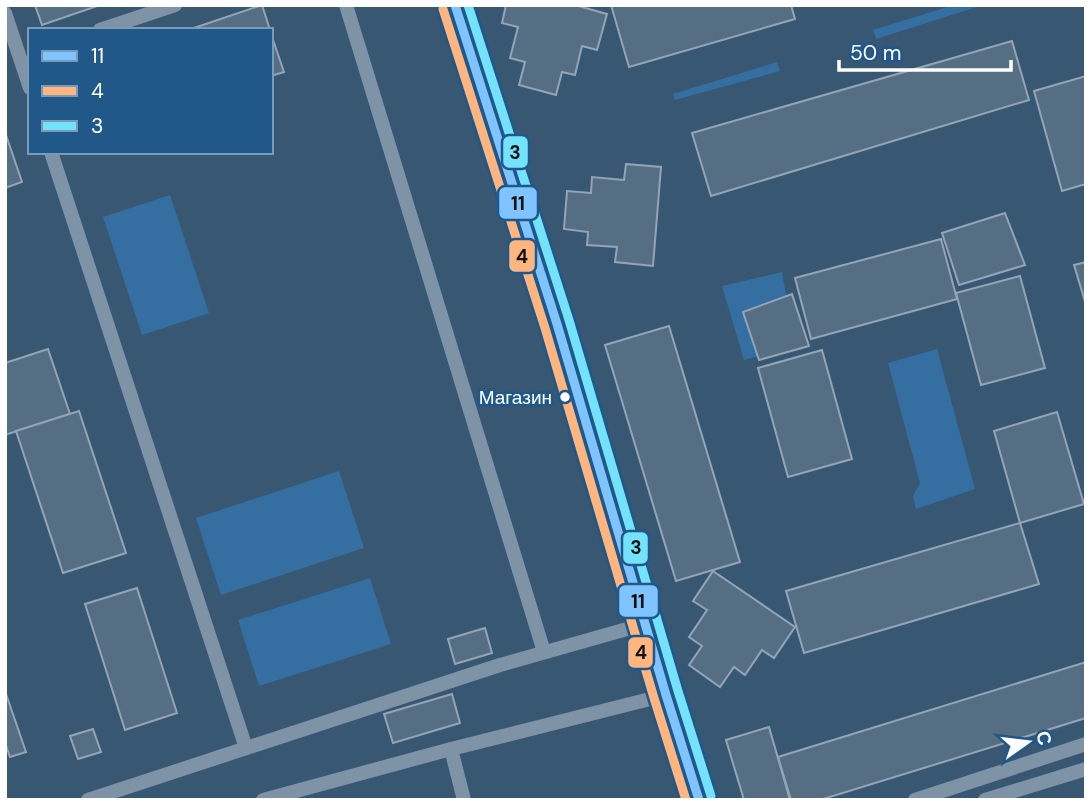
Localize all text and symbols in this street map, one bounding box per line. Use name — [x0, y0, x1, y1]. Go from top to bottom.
legend — [28, 28, 273, 154]
scale bar — [839, 28, 1010, 72]
text: 50 m — [850, 39, 901, 67]
text: 11 — [91, 42, 104, 70]
text: 4 — [91, 77, 104, 105]
text: 3 — [91, 112, 103, 140]
line badge: 3 — [502, 135, 529, 169]
text: 3 — [509, 140, 521, 165]
line badge: 11 — [498, 186, 538, 220]
text: 11 — [511, 191, 525, 216]
line badge: 4 — [508, 239, 536, 273]
text: 4 — [516, 244, 528, 269]
place label: Магазин — [479, 385, 552, 410]
marker: Магазин — [558, 390, 572, 404]
line badge: 3 — [622, 531, 649, 565]
text: 3 — [630, 535, 642, 560]
line badge: 11 — [618, 584, 659, 618]
text: 11 — [631, 589, 645, 614]
line badge: 4 — [627, 636, 654, 669]
text: 4 — [635, 640, 647, 665]
north arrow — [993, 707, 1063, 777]
text: С — [1030, 728, 1058, 748]

